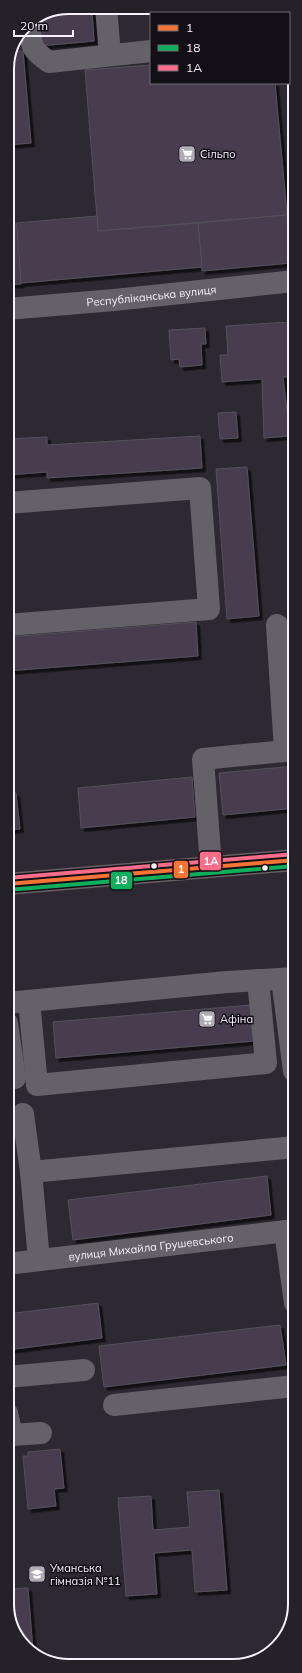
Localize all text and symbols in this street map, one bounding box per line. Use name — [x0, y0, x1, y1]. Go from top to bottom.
scale bar — [14, 12, 73, 38]
legend — [150, 12, 290, 84]
text: 20 m — [20, 18, 48, 33]
text: 1 — [186, 20, 193, 35]
text: 18 — [186, 40, 200, 55]
text: 1А — [186, 60, 202, 75]
supermarket icon: Сільпо — [177, 144, 197, 164]
place label: Сільпо — [200, 147, 236, 161]
street label: Республіканська вулиця — [86, 282, 217, 309]
line badge: 1А — [199, 851, 222, 871]
text: 1А — [204, 854, 219, 868]
line badge: 1 — [173, 860, 189, 879]
unlabelled marker — [149, 861, 159, 871]
text: 1 — [178, 862, 185, 876]
unlabelled marker — [260, 863, 270, 873]
line badge: 18 — [110, 871, 133, 890]
text: 18 — [114, 873, 128, 887]
supermarket icon: Афіна — [197, 1009, 217, 1029]
place label: Афіна — [220, 1012, 253, 1026]
street label: вулиця Михайла Грушевського — [68, 1230, 234, 1264]
place label: Уманська гімназія №11 — [49, 1561, 121, 1588]
school or university icon: Уманська гімназія №11 — [27, 1564, 47, 1584]

